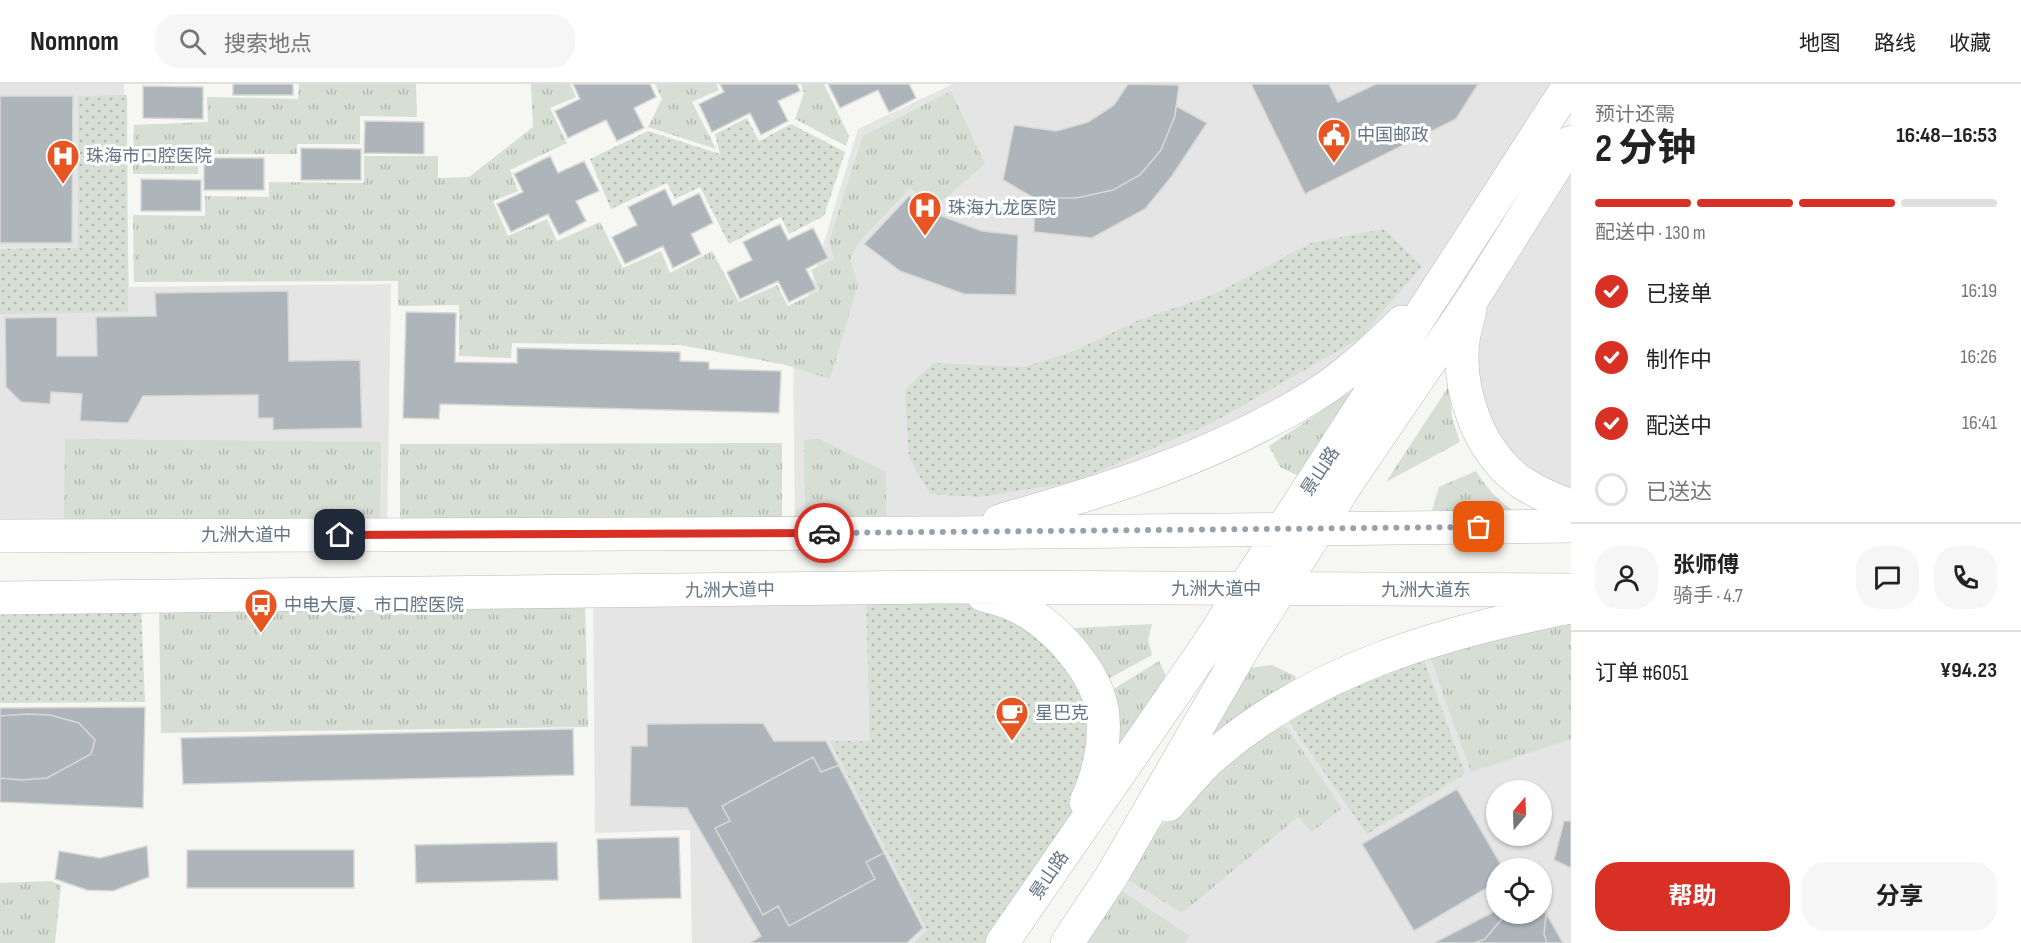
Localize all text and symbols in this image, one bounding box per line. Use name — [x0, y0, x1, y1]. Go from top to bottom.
search box — [155, 14, 575, 68]
text: Nomnom — [30, 25, 119, 58]
icon: search — [176, 25, 209, 58]
text: 搜索地点 — [224, 31, 312, 58]
text: 地图 — [1799, 31, 1841, 56]
text: 路线 — [1874, 31, 1916, 56]
text: 收藏 — [1949, 31, 1991, 56]
text: 预计还需 — [1595, 103, 1675, 127]
public building icon: 中国邮政 — [1316, 117, 1352, 164]
text: 16:48–16:53 — [1896, 122, 1997, 149]
place label: 中国邮政 — [1357, 125, 1429, 146]
text: 2 分钟 — [1595, 126, 1696, 173]
hospital icon: 珠海市口腔医院 — [45, 138, 81, 185]
place label: 珠海市口腔医院 — [86, 146, 212, 167]
hospital icon: 珠海九龙医院 — [907, 190, 943, 237]
place label: 珠海九龙医院 — [948, 198, 1056, 219]
text: 配送中 · 130 m — [1595, 221, 1706, 245]
icon: check — [1595, 275, 1628, 308]
text: 16:19 — [1962, 279, 1997, 303]
text: 已接单 — [1646, 281, 1712, 308]
icon: check — [1595, 341, 1628, 374]
text: 16:26 — [1960, 345, 1997, 369]
text: 制作中 — [1646, 347, 1712, 374]
icon: check — [1595, 407, 1628, 440]
text: 16:41 — [1962, 411, 1997, 435]
text: 配送中 — [1646, 413, 1712, 440]
street label: 景山路 — [1297, 443, 1344, 500]
text: 已送达 — [1646, 479, 1712, 506]
pin — [1453, 501, 1504, 552]
courier — [794, 503, 854, 563]
pin — [314, 509, 365, 560]
icon: bag — [1462, 510, 1495, 543]
icon: car — [808, 517, 841, 550]
icon: home — [323, 518, 356, 551]
street label: 九洲大道中 — [201, 525, 291, 546]
button: person — [1595, 546, 1658, 609]
button: chat — [1856, 546, 1919, 609]
button: phone — [1934, 546, 1997, 609]
text: 张师傅 — [1673, 552, 1739, 579]
street label: 九洲大道中 — [685, 579, 775, 602]
street label: 九洲大道中 — [1171, 579, 1261, 600]
street label: 九洲大道东 — [1381, 580, 1471, 601]
text: 骑手 · 4.7 — [1673, 584, 1743, 608]
bus stop icon: 中电大厦、市口腔医院 — [243, 587, 279, 634]
place label: 中电大厦、市口腔医院 — [284, 595, 464, 616]
text: ¥94.23 — [1940, 657, 1997, 684]
text: 订单 #6051 — [1595, 660, 1688, 687]
cafe icon: 星巴克 — [994, 695, 1030, 742]
place label: 星巴克 — [1035, 703, 1089, 724]
north arrow — [1486, 780, 1552, 846]
map controls — [1486, 780, 1552, 924]
street label: 景山路 — [1026, 847, 1073, 904]
button: locate — [1486, 858, 1552, 924]
button: 帮助 — [1595, 862, 1790, 931]
button: 分享 — [1802, 862, 1997, 931]

